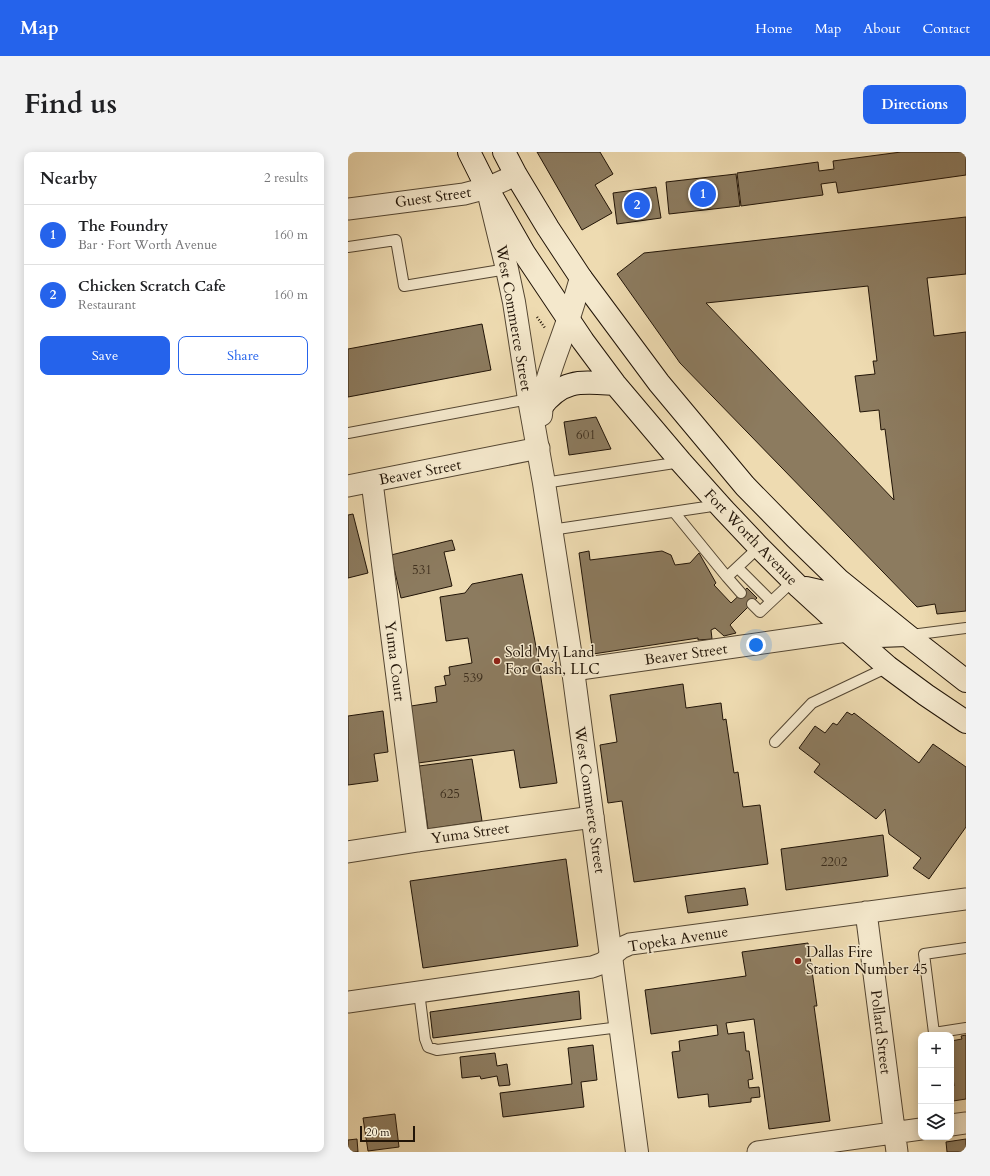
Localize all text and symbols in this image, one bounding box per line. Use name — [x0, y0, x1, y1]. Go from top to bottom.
text: Map — [20, 15, 59, 41]
text: Home — [755, 19, 793, 38]
text: Map — [815, 19, 841, 38]
text: About — [863, 19, 900, 38]
text: Contact — [922, 19, 970, 38]
text: Find us — [24, 85, 117, 123]
button: Directions — [863, 85, 966, 124]
text: Nearby — [40, 167, 97, 190]
text: 2 results — [264, 169, 308, 187]
pin: 1 — [690, 179, 716, 209]
street label: Guest Street — [394, 182, 473, 212]
pin: 2 — [624, 190, 650, 220]
text: The Foundry — [78, 216, 168, 236]
text: 1 — [50, 226, 56, 244]
text: 160 m — [274, 226, 308, 244]
text: Bar · Fort Worth Avenue — [78, 236, 217, 254]
street label: West Commerce Street — [491, 242, 537, 393]
text: Chicken Scratch Cafe — [78, 276, 226, 296]
text: 2 — [50, 286, 56, 304]
text: 160 m — [274, 286, 308, 304]
text: Restaurant — [78, 296, 136, 314]
button: Save — [40, 336, 170, 375]
button: Share — [178, 336, 308, 375]
house number: 601 — [576, 426, 596, 444]
street label: Beaver Street — [377, 454, 463, 490]
street label: Fort Worth Avenue — [700, 484, 802, 590]
house number: 531 — [412, 561, 432, 579]
street label: Yuma Court — [380, 620, 410, 702]
your location — [746, 635, 766, 655]
street label: Beaver Street — [643, 638, 729, 670]
place label: Sold My Land For Cash, LLC — [505, 642, 600, 679]
marker: Sold My Land For Cash, LLC — [492, 656, 502, 666]
house number: 539 — [463, 669, 483, 687]
street label: West Commerce Street — [570, 724, 610, 875]
house number: 625 — [440, 785, 460, 803]
street label: Yuma Street — [430, 818, 511, 848]
house number: 2202 — [821, 853, 848, 871]
street label: Topeka Avenue — [627, 921, 730, 957]
place label: Dallas Fire Station Number 45 — [806, 942, 928, 979]
marker: Dallas Fire Station Number 45 — [793, 956, 803, 966]
street label: Pollard Street — [866, 989, 896, 1075]
map controls — [918, 1032, 954, 1140]
button: + — [918, 1032, 954, 1068]
button: − — [918, 1068, 954, 1104]
button: layers — [918, 1104, 954, 1140]
scale bar — [360, 1124, 415, 1143]
text: 20 m — [366, 1125, 390, 1140]

